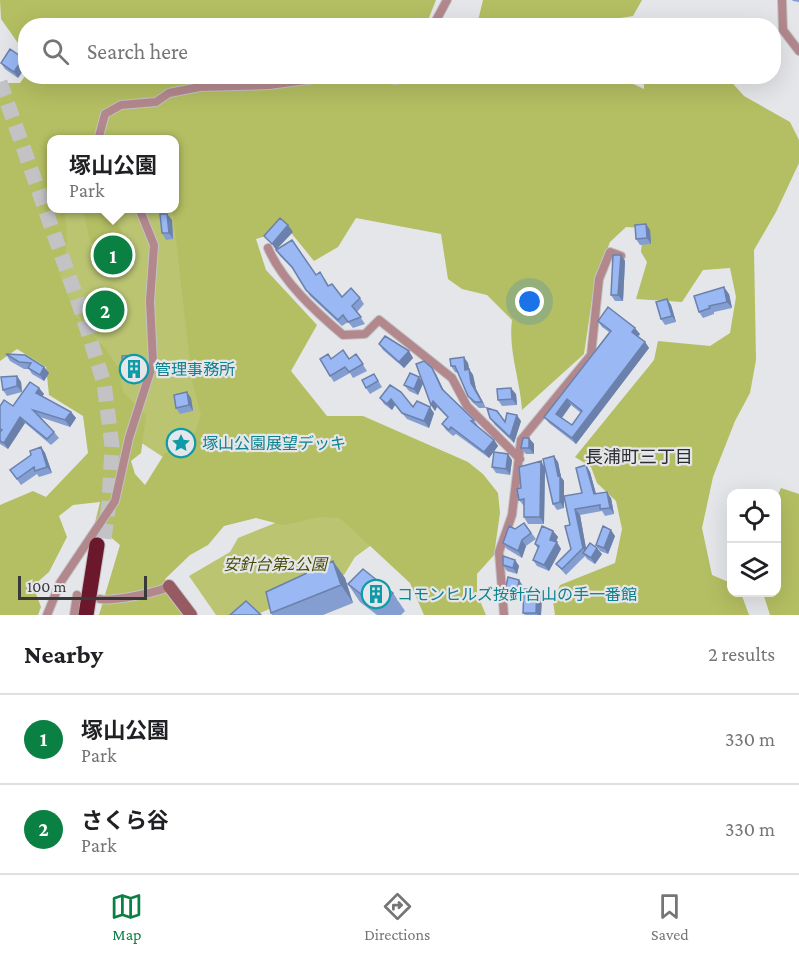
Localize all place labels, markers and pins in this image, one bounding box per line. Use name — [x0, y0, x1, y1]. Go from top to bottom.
pin: 1 — [94, 232, 132, 278]
pin: 2 — [86, 288, 124, 332]
building icon: 管理事務所 — [118, 353, 150, 385]
place label: 管理事務所 — [155, 361, 235, 378]
place icon: 塚山公園展望デッキ — [165, 427, 197, 459]
place label: 塚山公園展望デッキ — [202, 435, 346, 452]
building icon: コモンヒルズ按針台山の手一番館 — [360, 578, 392, 610]
place label: コモンヒルズ按針台山の手一番館 — [397, 586, 637, 603]

